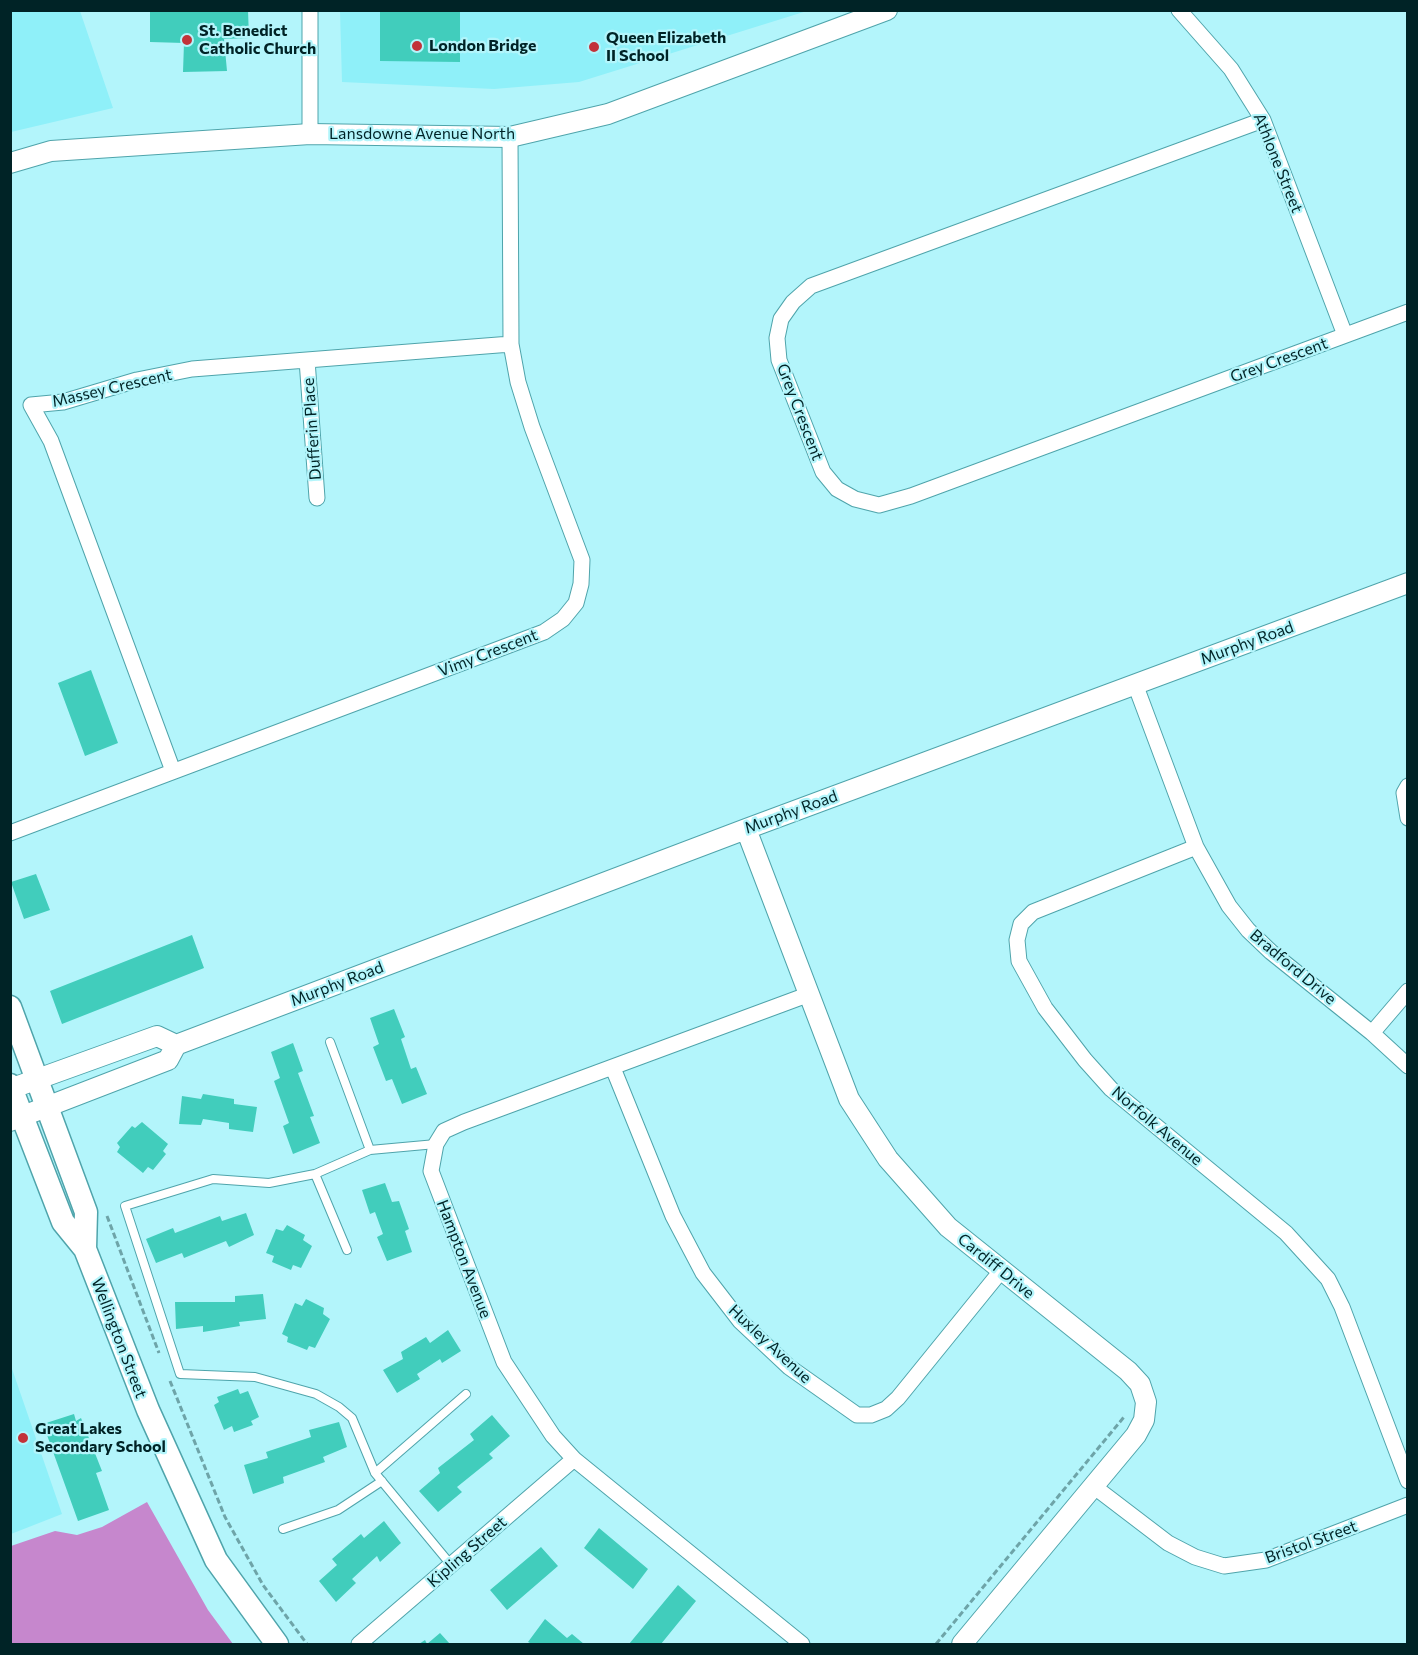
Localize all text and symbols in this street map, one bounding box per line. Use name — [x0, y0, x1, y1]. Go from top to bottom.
place label: St. Benedict Catholic Church — [199, 21, 316, 59]
place label: Queen Elizabeth II School — [606, 28, 726, 66]
marker: St. Benedict Catholic Church — [180, 33, 194, 47]
place label: London Bridge — [429, 36, 536, 56]
marker: London Bridge — [410, 39, 424, 53]
marker: Queen Elizabeth II School — [587, 40, 601, 54]
street label: Athlone Street — [1249, 110, 1307, 216]
street label: Lansdowne Avenue North — [329, 124, 515, 144]
street label: Grey Crescent — [1228, 333, 1330, 387]
street label: Grey Crescent — [773, 361, 827, 463]
street label: Massey Crescent — [50, 365, 174, 411]
street label: Dufferin Place — [299, 377, 325, 481]
street label: Murphy Road — [1198, 617, 1296, 669]
street label: Vimy Crescent — [436, 625, 540, 681]
street label: Murphy Road — [742, 786, 840, 838]
street label: Bradford Drive — [1246, 925, 1340, 1009]
street label: Murphy Road — [288, 958, 386, 1010]
street label: Norfolk Avenue — [1108, 1082, 1206, 1170]
street label: Hampton Avenue — [433, 1197, 495, 1321]
street label: Cardiff Drive — [954, 1229, 1038, 1303]
street label: Wellington Street — [87, 1275, 151, 1401]
street label: Huxley Avenue — [725, 1301, 815, 1387]
place label: Great Lakes Secondary School — [35, 1419, 166, 1457]
marker: Great Lakes Secondary School — [16, 1431, 30, 1445]
street label: Kipling Street — [423, 1512, 511, 1592]
street label: Bristol Street — [1262, 1516, 1360, 1568]

